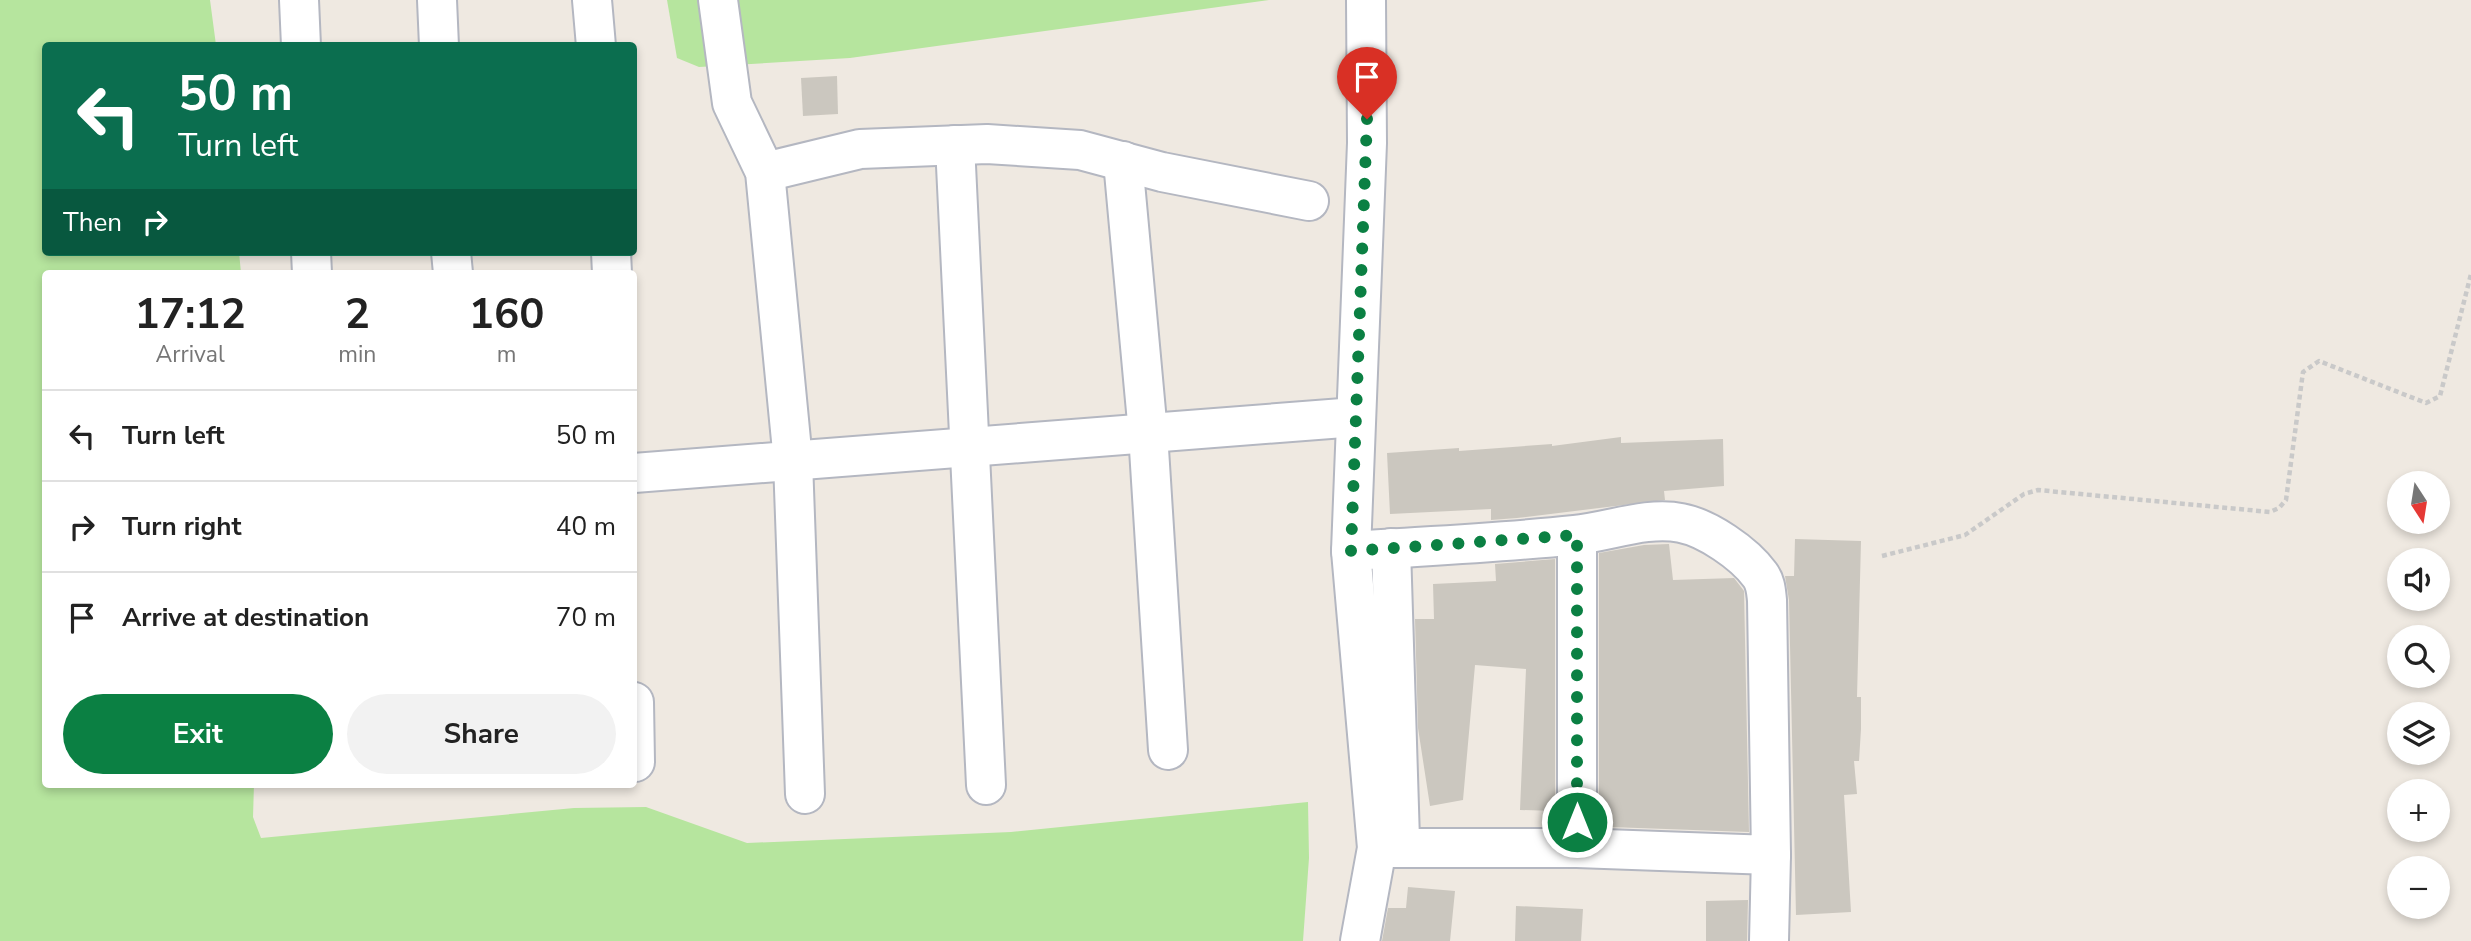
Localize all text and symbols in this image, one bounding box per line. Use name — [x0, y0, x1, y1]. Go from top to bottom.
pin — [1337, 47, 1397, 119]
icon: arrive — [1348, 58, 1386, 96]
text: 50 m — [178, 60, 293, 127]
icon: left — [63, 70, 154, 161]
text: Turn left — [178, 124, 298, 167]
icon: right — [136, 203, 174, 241]
text: Then — [63, 205, 122, 240]
text: 17:12 — [135, 286, 246, 343]
text: 2 — [345, 286, 370, 343]
text: 160 — [469, 286, 544, 343]
text: Arrival — [156, 339, 225, 370]
text: min — [338, 339, 376, 370]
text: m — [497, 339, 517, 370]
icon: left — [63, 417, 101, 455]
text: Turn left — [122, 418, 225, 453]
text: 50 m — [556, 418, 616, 453]
north arrow — [2387, 471, 2450, 534]
map controls — [2387, 471, 2450, 919]
icon: right — [63, 508, 101, 546]
text: Turn right — [122, 509, 241, 544]
text: 40 m — [556, 509, 616, 544]
button: sound — [2387, 548, 2450, 611]
icon: arrive — [63, 599, 101, 637]
text: Arrive at destination — [122, 600, 369, 635]
text: 70 m — [556, 600, 616, 635]
button: search — [2387, 625, 2450, 688]
button: Exit — [63, 694, 333, 774]
button: Share — [347, 694, 616, 774]
button: layers — [2387, 702, 2450, 765]
button: + — [2387, 779, 2450, 842]
position arrow — [1540, 785, 1614, 859]
button: − — [2387, 856, 2450, 919]

